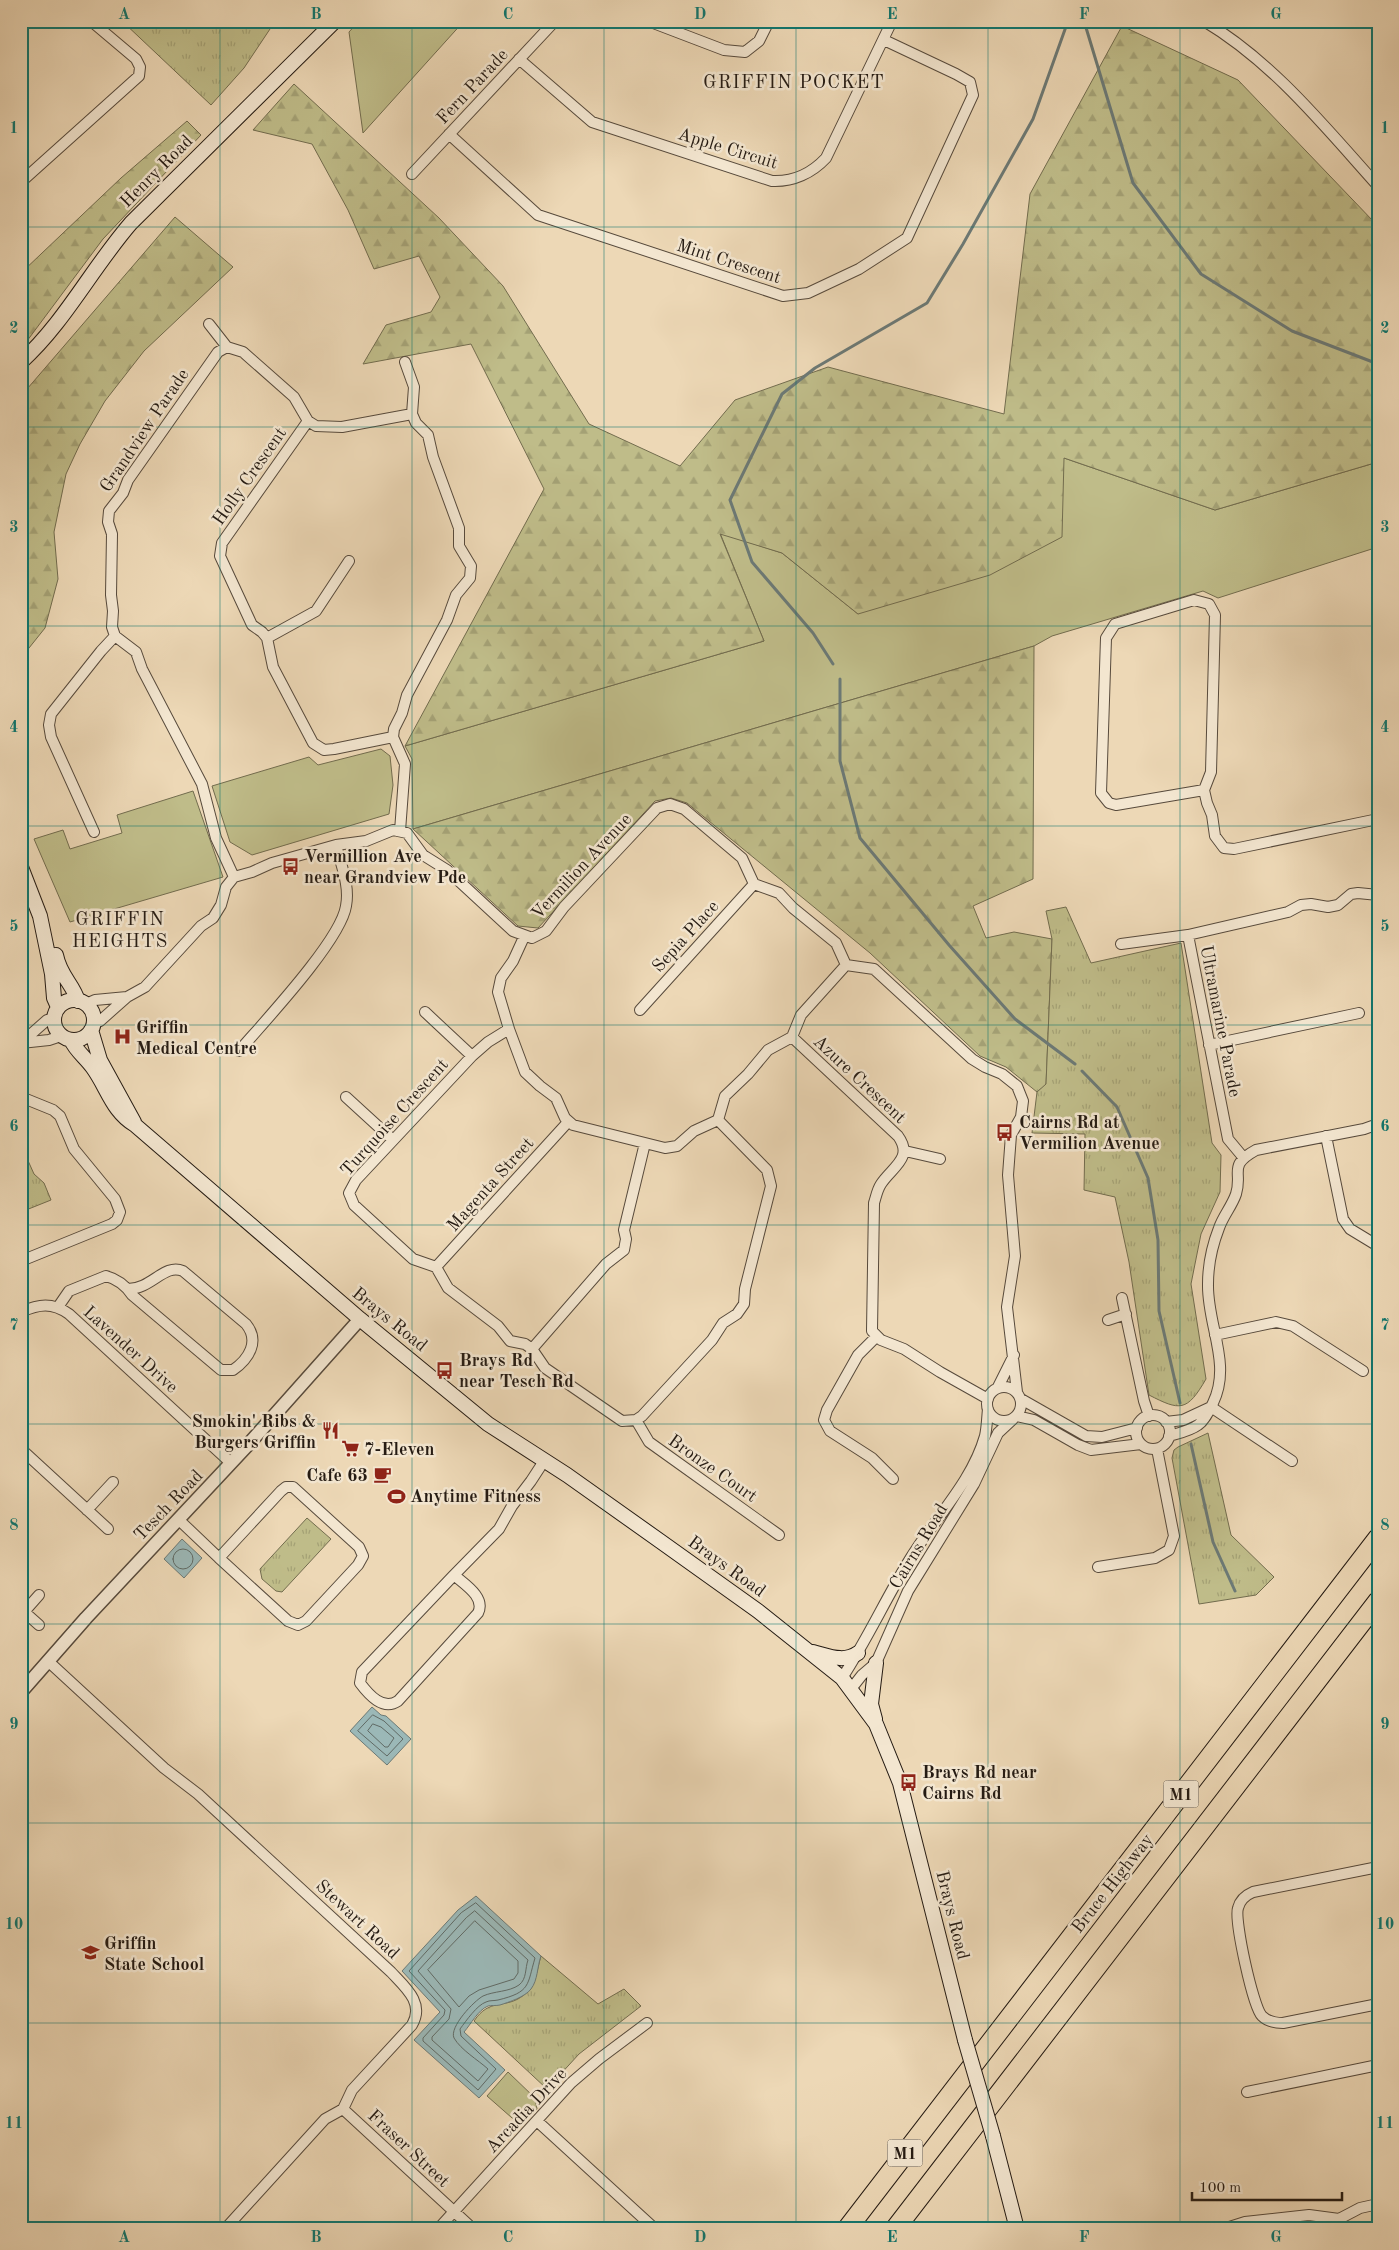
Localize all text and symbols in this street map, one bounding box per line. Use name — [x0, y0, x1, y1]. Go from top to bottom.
text: A — [118, 7, 130, 23]
text: B — [310, 7, 322, 23]
text: C — [503, 7, 513, 23]
text: D — [694, 7, 706, 23]
text: E — [886, 7, 898, 23]
text: F — [1079, 7, 1090, 23]
text: G — [1270, 7, 1282, 23]
street label: Fern Parade — [434, 46, 512, 128]
district label: GRIFFIN POCKET — [703, 74, 885, 93]
text: 1 — [9, 121, 19, 137]
text: 1 — [1380, 121, 1390, 137]
street label: Apple Circuit — [676, 125, 780, 173]
street label: Henry Road — [117, 132, 196, 211]
street label: Mint Crescent — [674, 237, 783, 287]
text: 2 — [9, 321, 19, 337]
text: 2 — [1380, 321, 1390, 337]
street label: Grandview Parade — [97, 366, 193, 495]
street label: Holly Crescent — [209, 424, 290, 529]
text: 3 — [9, 520, 19, 536]
text: 3 — [1380, 520, 1390, 536]
text: 4 — [9, 720, 19, 736]
text: 4 — [1380, 720, 1390, 736]
street label: Vermilion Avenue — [528, 810, 635, 923]
place label: Vermillion Ave near Grandview Pde — [304, 848, 466, 887]
bus stop icon: Vermillion Ave near Grandview Pde — [280, 856, 300, 876]
street label: Sepia Place — [649, 897, 722, 976]
district label: GRIFFIN HEIGHTS — [72, 911, 168, 952]
text: 5 — [9, 919, 19, 935]
text: 5 — [1380, 919, 1390, 935]
street label: Ultramarine Parade — [1196, 944, 1244, 1099]
place label: Griffin Medical Centre — [136, 1019, 257, 1058]
hospital icon: Griffin Medical Centre — [112, 1027, 132, 1047]
street label: Azure Crescent — [809, 1032, 909, 1127]
street label: Turquoise Crescent — [338, 1056, 452, 1180]
place label: Cairns Rd at Vermilion Avenue — [1019, 1114, 1160, 1153]
text: 6 — [9, 1119, 19, 1135]
text: 6 — [1380, 1119, 1390, 1135]
bus stop icon: Cairns Rd at Vermilion Avenue — [995, 1122, 1015, 1142]
street label: Magenta Street — [444, 1134, 537, 1235]
street label: Brays Road — [348, 1284, 430, 1355]
street label: Lavender Drive — [80, 1303, 181, 1397]
text: 7 — [9, 1318, 19, 1334]
text: 7 — [1380, 1318, 1390, 1334]
place label: Brays Rd near Tesch Rd — [459, 1352, 574, 1391]
bus stop icon: Brays Rd near Tesch Rd — [435, 1360, 455, 1380]
place label: Smokin' Ribs & Burgers Griffin — [192, 1413, 316, 1452]
restaurant icon: Smokin' Ribs & Burgers Griffin — [320, 1421, 340, 1441]
street label: Bronze Court — [665, 1432, 760, 1506]
supermarket icon: 7-Eleven — [340, 1439, 360, 1459]
place label: 7-Eleven — [364, 1441, 435, 1459]
cafe icon: Cafe 63 — [372, 1465, 392, 1485]
street label: Tesch Road — [131, 1467, 207, 1545]
place label: Cafe 63 — [306, 1467, 368, 1485]
sports icon: Anytime Fitness — [386, 1486, 406, 1506]
place label: Anytime Fitness — [410, 1488, 541, 1506]
street label: Cairns Road — [886, 1501, 951, 1592]
text: 8 — [9, 1518, 19, 1534]
text: 8 — [1380, 1518, 1390, 1534]
street label: Brays Road — [684, 1533, 768, 1601]
text: 9 — [9, 1717, 19, 1733]
text: 9 — [1380, 1717, 1390, 1733]
place label: Brays Rd near Cairns Rd — [922, 1764, 1037, 1803]
bus stop icon: Brays Rd near Cairns Rd — [898, 1772, 918, 1792]
road number: M1 — [1164, 1780, 1198, 1808]
street label: Bruce Highway — [1069, 1830, 1157, 1937]
street label: Brays Road — [932, 1869, 972, 1962]
street label: Stewart Road — [312, 1877, 403, 1963]
text: 10 — [5, 1917, 23, 1933]
text: 10 — [1376, 1917, 1394, 1933]
place label: Griffin State School — [104, 1935, 205, 1974]
school or university icon: Griffin State School — [80, 1943, 100, 1963]
street label: Arcadia Drive — [483, 2065, 571, 2157]
street label: Fraser Street — [364, 2106, 453, 2191]
text: 11 — [5, 2116, 23, 2132]
text: 11 — [1376, 2116, 1394, 2132]
road number: M1 — [888, 2140, 922, 2166]
scale bar — [1192, 2170, 1342, 2202]
text: 100 m — [1199, 2181, 1241, 2196]
text: A — [118, 2230, 130, 2246]
text: B — [310, 2230, 322, 2246]
text: C — [503, 2230, 513, 2246]
text: D — [694, 2230, 706, 2246]
text: E — [886, 2230, 898, 2246]
text: F — [1079, 2230, 1090, 2246]
text: G — [1270, 2230, 1282, 2246]

